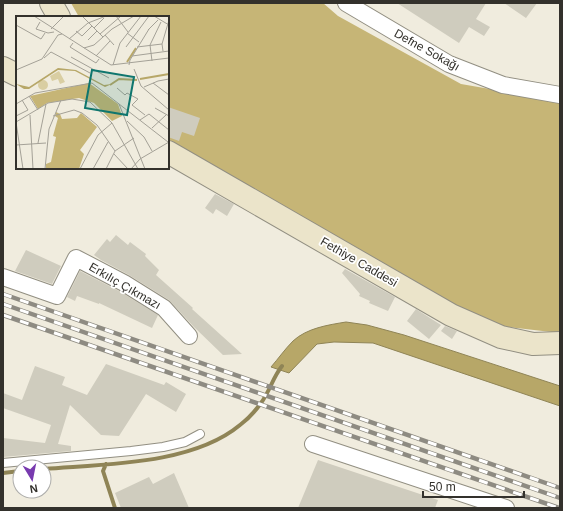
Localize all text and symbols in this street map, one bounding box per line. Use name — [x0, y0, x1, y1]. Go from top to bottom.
inset map — [16, 16, 169, 169]
street label: Defne Sokağı — [392, 26, 462, 74]
street label: Fethiye Caddesi — [318, 234, 400, 290]
street label: Erkılıç Çıkmazı — [87, 260, 163, 312]
north arrow — [12, 459, 52, 499]
scale bar — [423, 473, 524, 499]
text: 50 m — [429, 480, 456, 494]
text: N — [29, 482, 39, 495]

